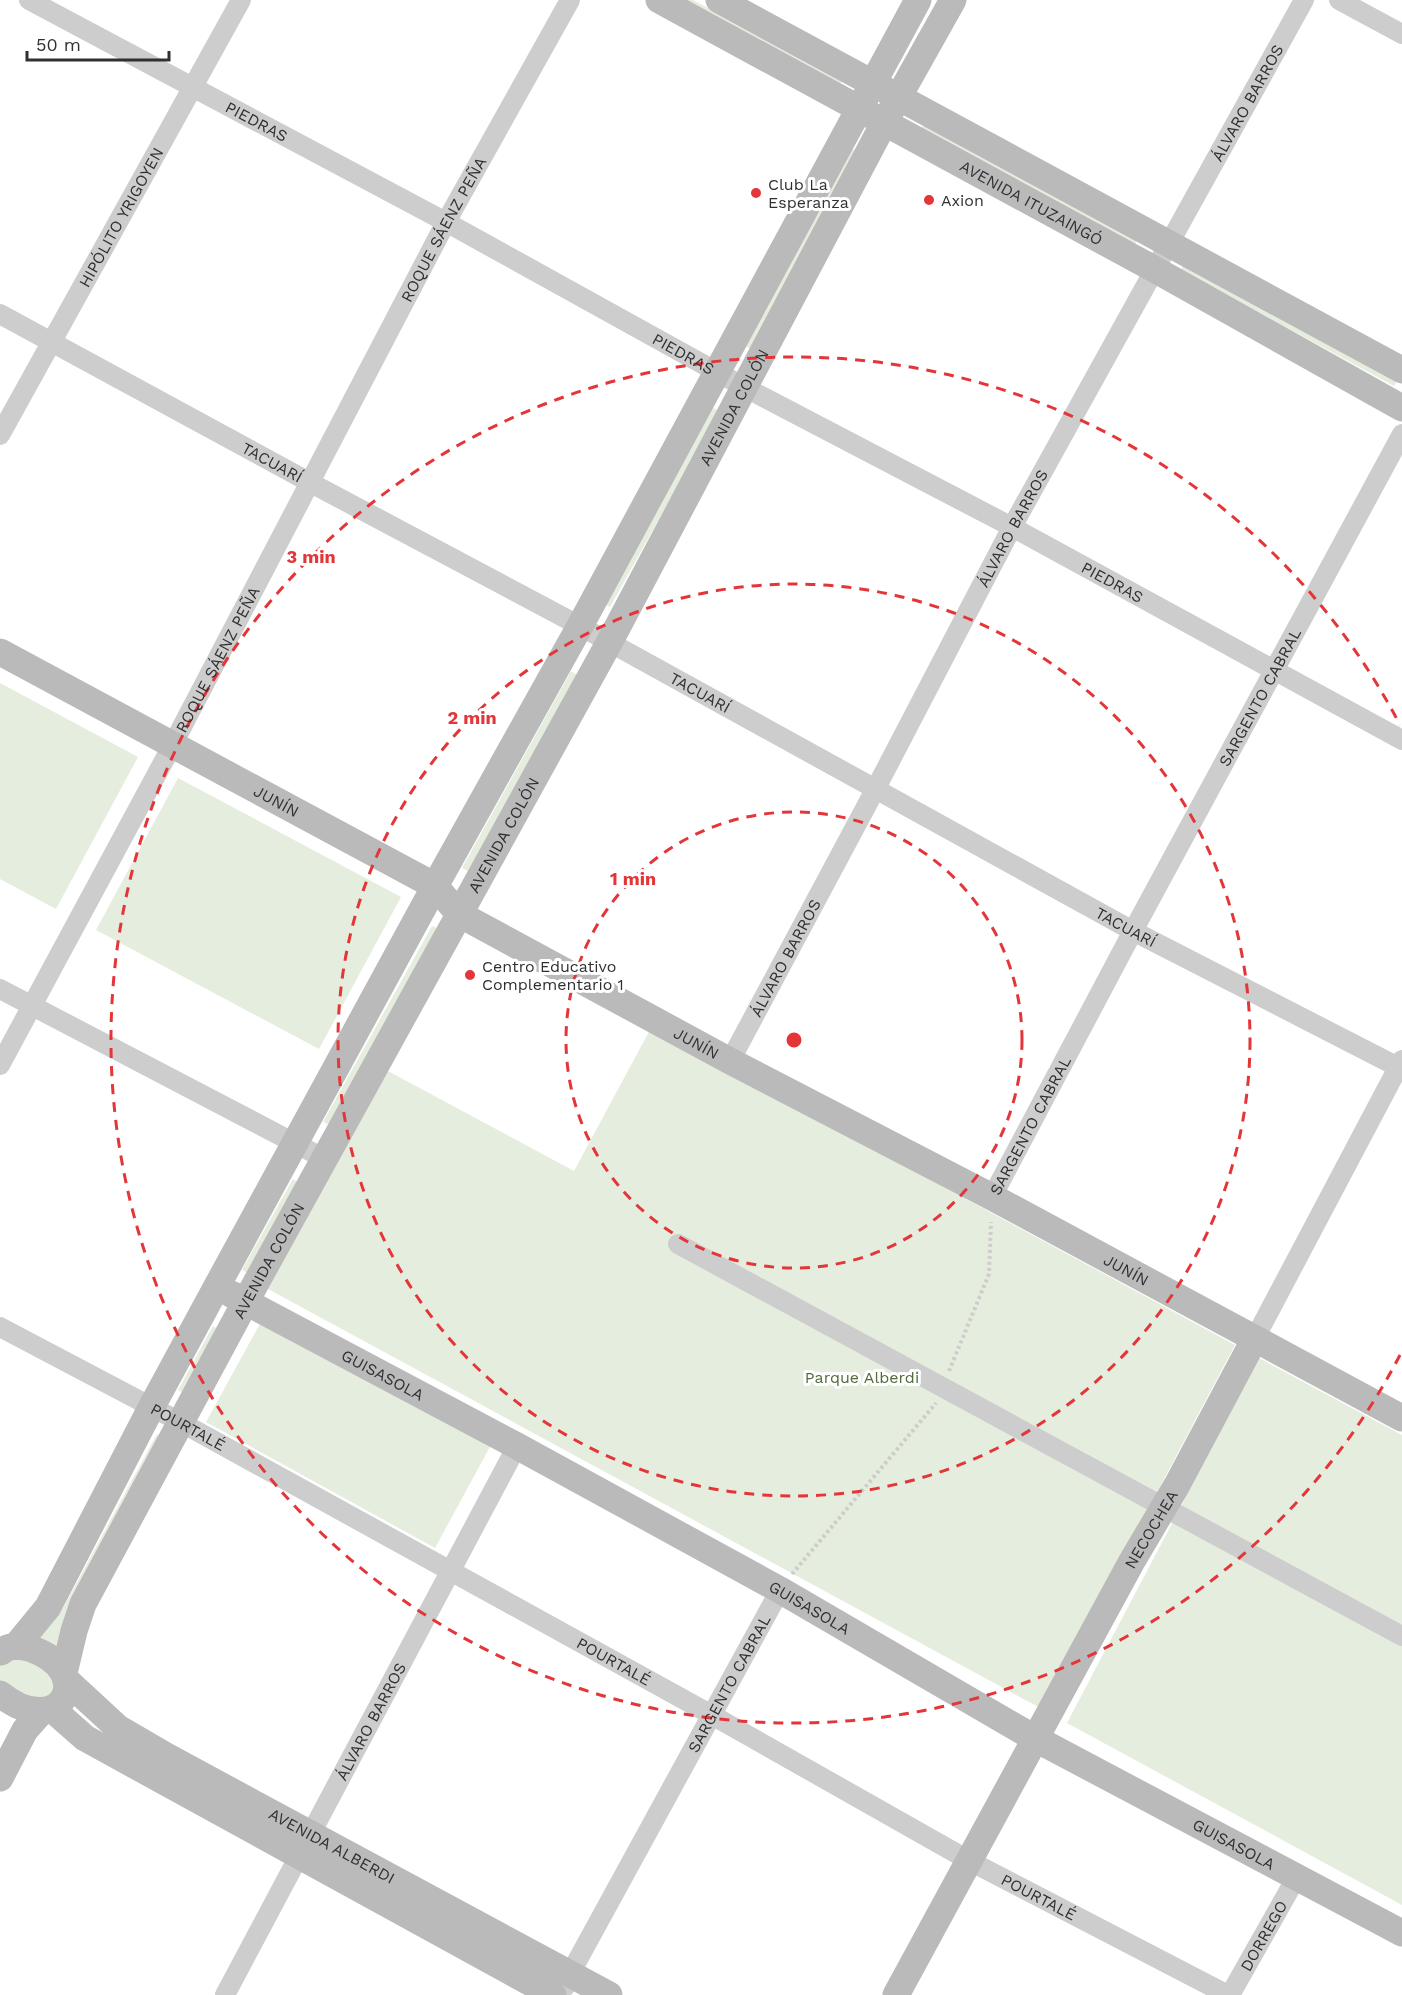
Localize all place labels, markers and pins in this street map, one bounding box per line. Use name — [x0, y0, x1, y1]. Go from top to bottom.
place label: Club La Esperanza — [768, 175, 849, 212]
marker: Club La Esperanza — [749, 186, 763, 200]
place label: Axion — [941, 191, 984, 210]
marker: Axion — [922, 193, 936, 207]
place label: Centro Educativo Complementario 1 — [482, 957, 624, 994]
marker: Centro Educativo Complementario 1 — [463, 968, 477, 982]
centre of rings — [784, 1030, 804, 1050]

